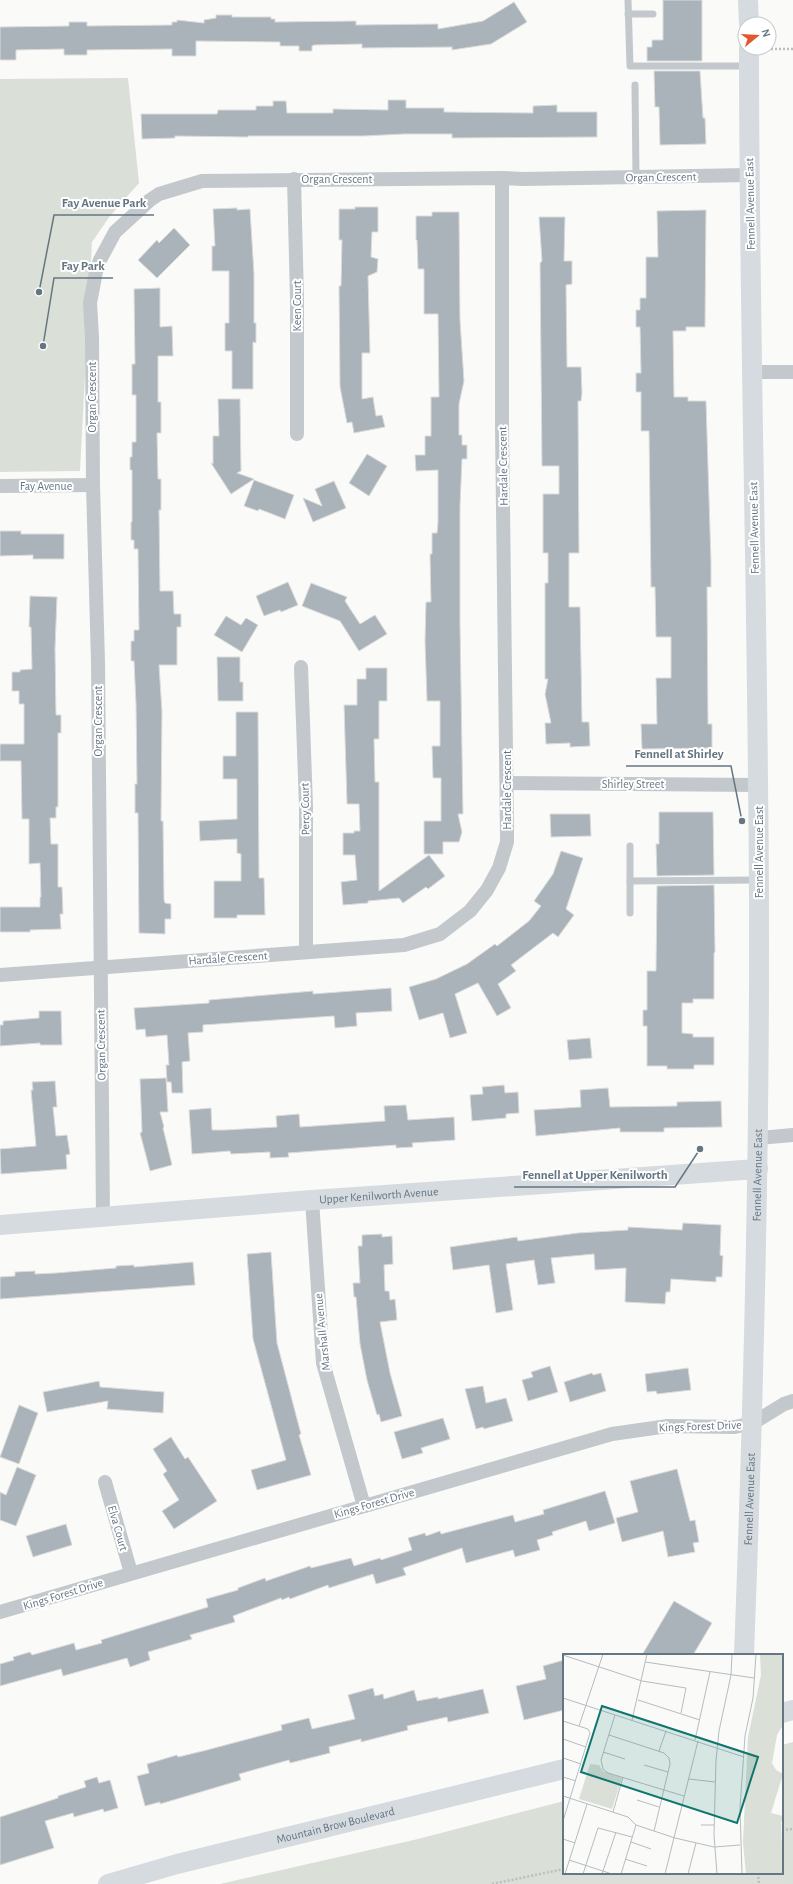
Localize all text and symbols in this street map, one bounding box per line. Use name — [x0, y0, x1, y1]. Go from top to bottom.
north arrow — [737, 16, 777, 56]
text: N — [760, 28, 772, 38]
street label: Fennell Avenue East — [743, 158, 757, 250]
street label: Organ Crescent — [626, 170, 697, 184]
street label: Organ Crescent — [302, 173, 373, 185]
callout: Fay Avenue Park — [54, 190, 154, 215]
text: Fay Avenue Park — [62, 197, 147, 210]
callout: Fay Park — [54, 253, 113, 278]
text: Fay Park — [61, 260, 105, 273]
street label: Keen Court — [291, 280, 303, 332]
street label: Organ Crescent — [86, 361, 98, 432]
street label: Hardale Crescent — [496, 426, 510, 506]
street label: Fay Avenue — [20, 480, 72, 493]
street label: Fennell Avenue East — [747, 482, 761, 574]
street label: Organ Crescent — [92, 685, 104, 756]
callout: Fennell at Shirley — [626, 741, 731, 766]
text: Fennell at Shirley — [634, 748, 724, 761]
street label: Hardale Crescent — [501, 750, 513, 830]
street label: Shirley Street — [602, 778, 664, 791]
street label: Percy Court — [299, 782, 312, 835]
street label: Fennell Avenue East — [753, 806, 765, 898]
street label: Hardale Crescent — [188, 949, 268, 967]
street label: Organ Crescent — [94, 1009, 108, 1080]
street label: Fennell Avenue East — [751, 1129, 764, 1222]
callout: Fennell at Upper Kenilworth — [514, 1162, 675, 1187]
text: Fennell at Upper Kenilworth — [522, 1169, 668, 1182]
street label: Upper Kenilworth Avenue — [319, 1185, 439, 1205]
street label: Marshall Avenue — [312, 1293, 332, 1371]
street label: Kings Forest Drive — [658, 1419, 742, 1433]
street label: Fennell Avenue East — [742, 1453, 757, 1545]
street label: Kings Forest Drive — [332, 1486, 416, 1520]
street label: Elva Court — [106, 1504, 130, 1552]
street label: Kings Forest Drive — [22, 1576, 104, 1612]
inset map — [563, 1654, 783, 1874]
street label: Mountain Brow Boulevard — [275, 1805, 396, 1845]

